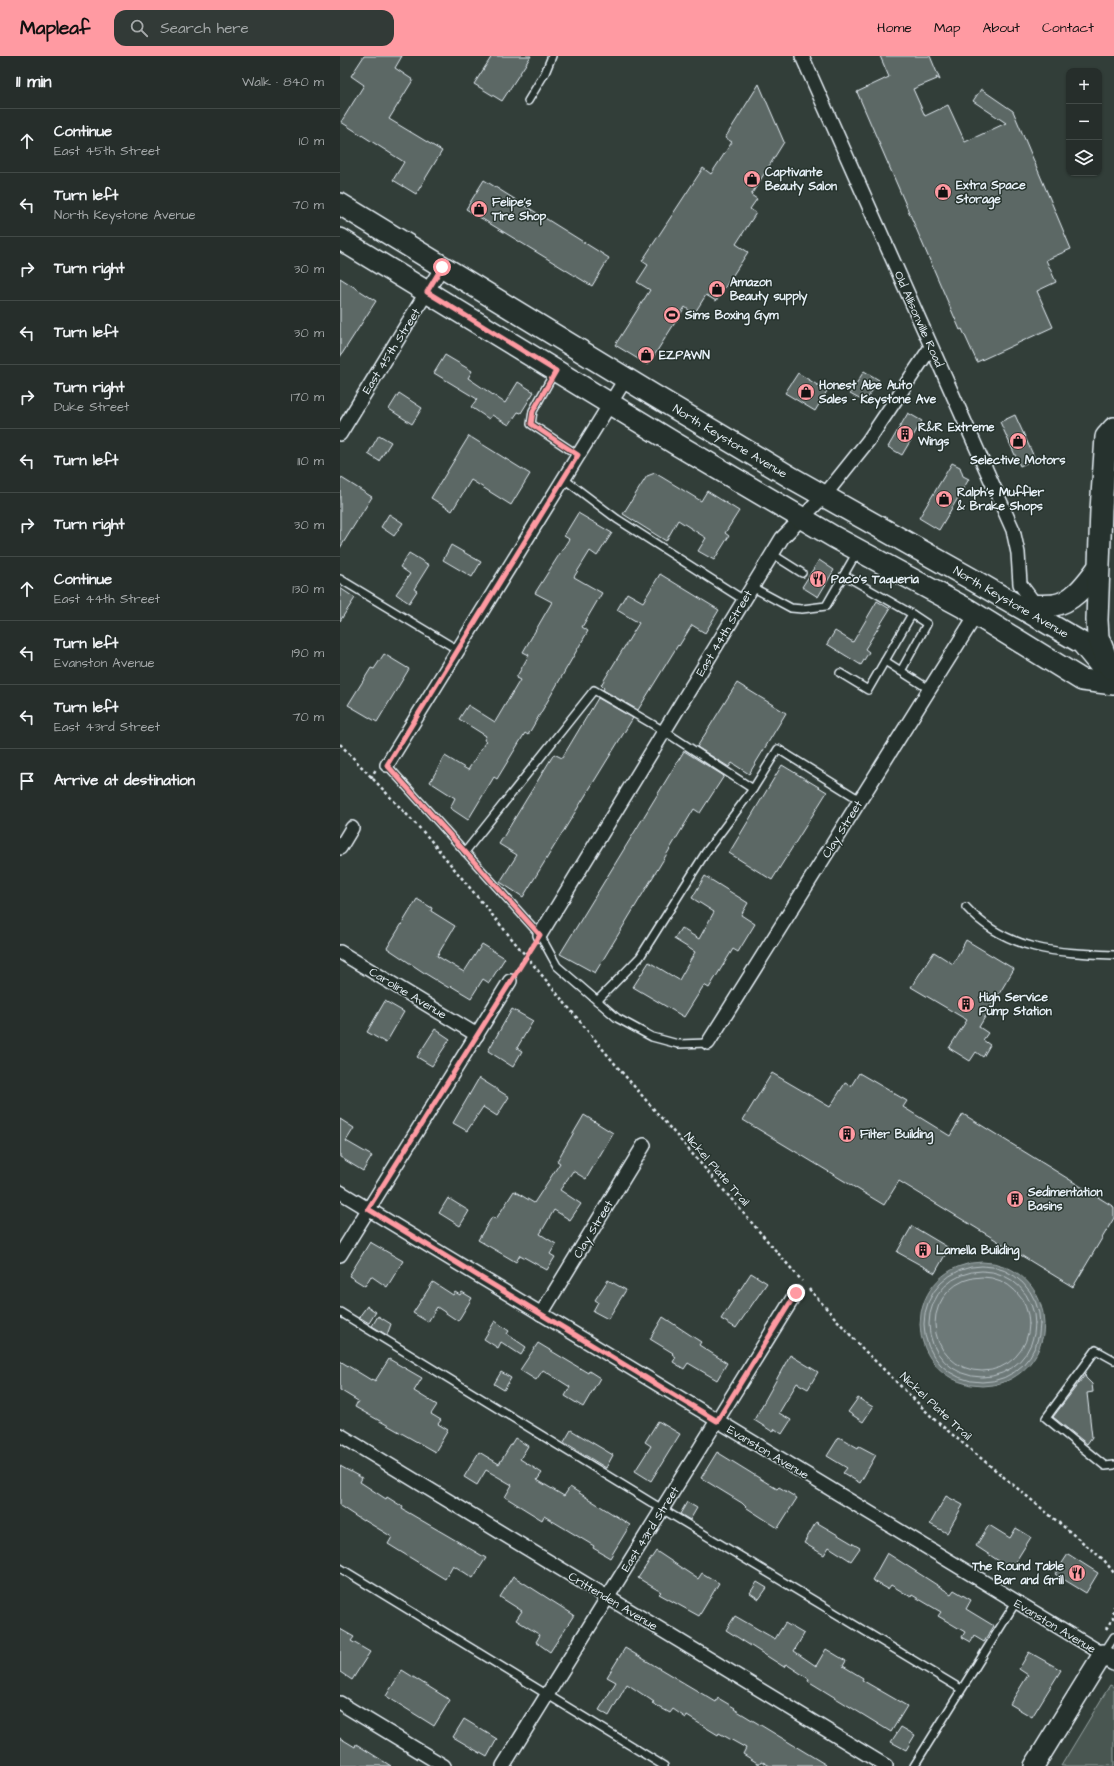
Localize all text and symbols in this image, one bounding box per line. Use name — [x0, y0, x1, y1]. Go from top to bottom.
search box — [114, 10, 394, 46]
text: Mapleaf — [20, 15, 90, 42]
icon: search — [128, 17, 150, 39]
text: Search here — [160, 18, 249, 39]
text: Home — [877, 18, 912, 38]
text: Map — [934, 18, 960, 38]
text: About — [982, 18, 1020, 38]
text: Contact — [1042, 18, 1094, 38]
map controls — [1066, 68, 1102, 176]
button: + — [1066, 68, 1102, 104]
text: 11 min — [16, 70, 51, 94]
text: Walk · 840 m — [242, 73, 324, 91]
button: − — [1066, 104, 1102, 140]
text: Continue — [54, 121, 112, 142]
icon: ahead — [16, 130, 38, 152]
text: 10 m — [299, 132, 324, 150]
button: layers — [1066, 140, 1102, 176]
text: East 45th Street — [54, 142, 160, 160]
place label: Captivante Beauty Salon — [765, 164, 837, 196]
shop icon: Captivante Beauty Salon — [742, 169, 762, 189]
place label: Extra Space Storage — [955, 177, 1026, 210]
shop icon: Extra Space Storage — [933, 182, 953, 202]
text: Turn left — [54, 185, 118, 206]
icon: left — [16, 194, 38, 216]
place label: Felipe's Tire Shop — [491, 194, 547, 226]
text: 70 m — [292, 196, 324, 214]
shop icon: Felipe's Tire Shop — [469, 199, 489, 219]
text: North Keystone Avenue — [54, 206, 196, 224]
icon: right — [16, 258, 38, 280]
text: Turn right — [54, 258, 125, 279]
route start — [433, 258, 451, 276]
text: 30 m — [294, 260, 324, 278]
street label: Old Allisonville Road — [890, 268, 947, 370]
place label: Amazon Beauty supply — [730, 274, 808, 306]
shop icon: Amazon Beauty supply — [707, 279, 727, 299]
street label: East 45th Street — [358, 305, 425, 397]
sports icon: Sims Boxing Gym — [662, 305, 682, 325]
place label: Sims Boxing Gym — [684, 307, 779, 326]
icon: left — [16, 322, 38, 344]
text: Turn left — [54, 322, 118, 343]
text: 30 m — [294, 324, 324, 342]
shop icon: EZPAWN — [636, 345, 656, 365]
place label: EZPAWN — [659, 347, 710, 364]
text: Turn right — [54, 377, 125, 398]
place label: Honest Abe Auto Sales - Keystone Ave — [818, 377, 937, 409]
shop icon: Honest Abe Auto Sales - Keystone Ave — [796, 382, 816, 402]
icon: right — [16, 386, 38, 408]
text: 170 m — [291, 388, 324, 406]
text: Duke Street — [54, 398, 129, 416]
street label: North Keystone Avenue — [669, 400, 791, 484]
place label: R&R Extreme Wings — [917, 419, 995, 452]
building icon: R&R Extreme Wings — [895, 424, 915, 444]
shop icon: Selective Motors — [1008, 431, 1028, 451]
icon: left — [16, 450, 38, 472]
text: Turn left — [54, 450, 118, 471]
text: 110 m — [297, 452, 324, 470]
place label: Selective Motors — [969, 452, 1066, 469]
place label: Ralph's Muffler & Brake Shops — [956, 484, 1045, 516]
shop icon: Ralph's Muffler & Brake Shops — [934, 489, 954, 509]
icon: right — [16, 514, 38, 536]
text: Turn right — [54, 514, 125, 535]
text: 30 m — [294, 516, 324, 534]
street label: North Keystone Avenue — [949, 562, 1072, 644]
text: Continue — [54, 569, 112, 590]
restaurant icon: Paco's Taqueria — [808, 569, 828, 589]
place label: Paco's Taqueria — [831, 571, 920, 589]
icon: ahead — [16, 578, 38, 600]
text: 130 m — [292, 580, 324, 598]
street label: East 44th Street — [692, 587, 757, 680]
text: East 44th Street — [54, 590, 160, 608]
text: Turn left — [54, 633, 118, 654]
icon: left — [16, 642, 38, 664]
text: 190 m — [291, 644, 324, 662]
text: Evanston Avenue — [54, 654, 155, 672]
text: Turn left — [54, 697, 118, 718]
icon: left — [16, 706, 38, 728]
text: 70 m — [292, 708, 324, 726]
text: East 43rd Street — [54, 718, 160, 736]
icon: arrive — [16, 770, 38, 792]
text: Arrive at destination — [54, 770, 195, 791]
street label: Clay Street — [818, 797, 868, 862]
street label: Caroline Avenue — [366, 963, 450, 1024]
place label: High Service Pump Station — [979, 989, 1052, 1021]
building icon: High Service Pump Station — [956, 994, 976, 1014]
building icon: Filter Building — [837, 1124, 857, 1144]
place label: Filter Building — [860, 1126, 934, 1145]
street label: Nickel Plate Trail — [680, 1129, 754, 1210]
place label: Sedimentation Basins — [1027, 1184, 1102, 1215]
building icon: Sedimentation Basins — [1005, 1189, 1025, 1209]
street label: Clay Street — [569, 1197, 618, 1262]
building icon: Lamella Building — [913, 1240, 933, 1260]
place label: Lamella Building — [936, 1242, 1020, 1261]
route end — [787, 1284, 805, 1302]
street label: Nickel Plate Trail — [896, 1368, 976, 1444]
street label: Evanston Avenue — [724, 1421, 812, 1484]
street label: East 43rd Street — [617, 1483, 684, 1575]
place label: The Round Table Bar and Grill — [971, 1558, 1064, 1589]
restaurant icon: The Round Table Bar and Grill — [1067, 1563, 1087, 1583]
street label: Crittenden Avenue — [565, 1568, 661, 1635]
street label: Evanston Avenue — [1011, 1595, 1099, 1658]

